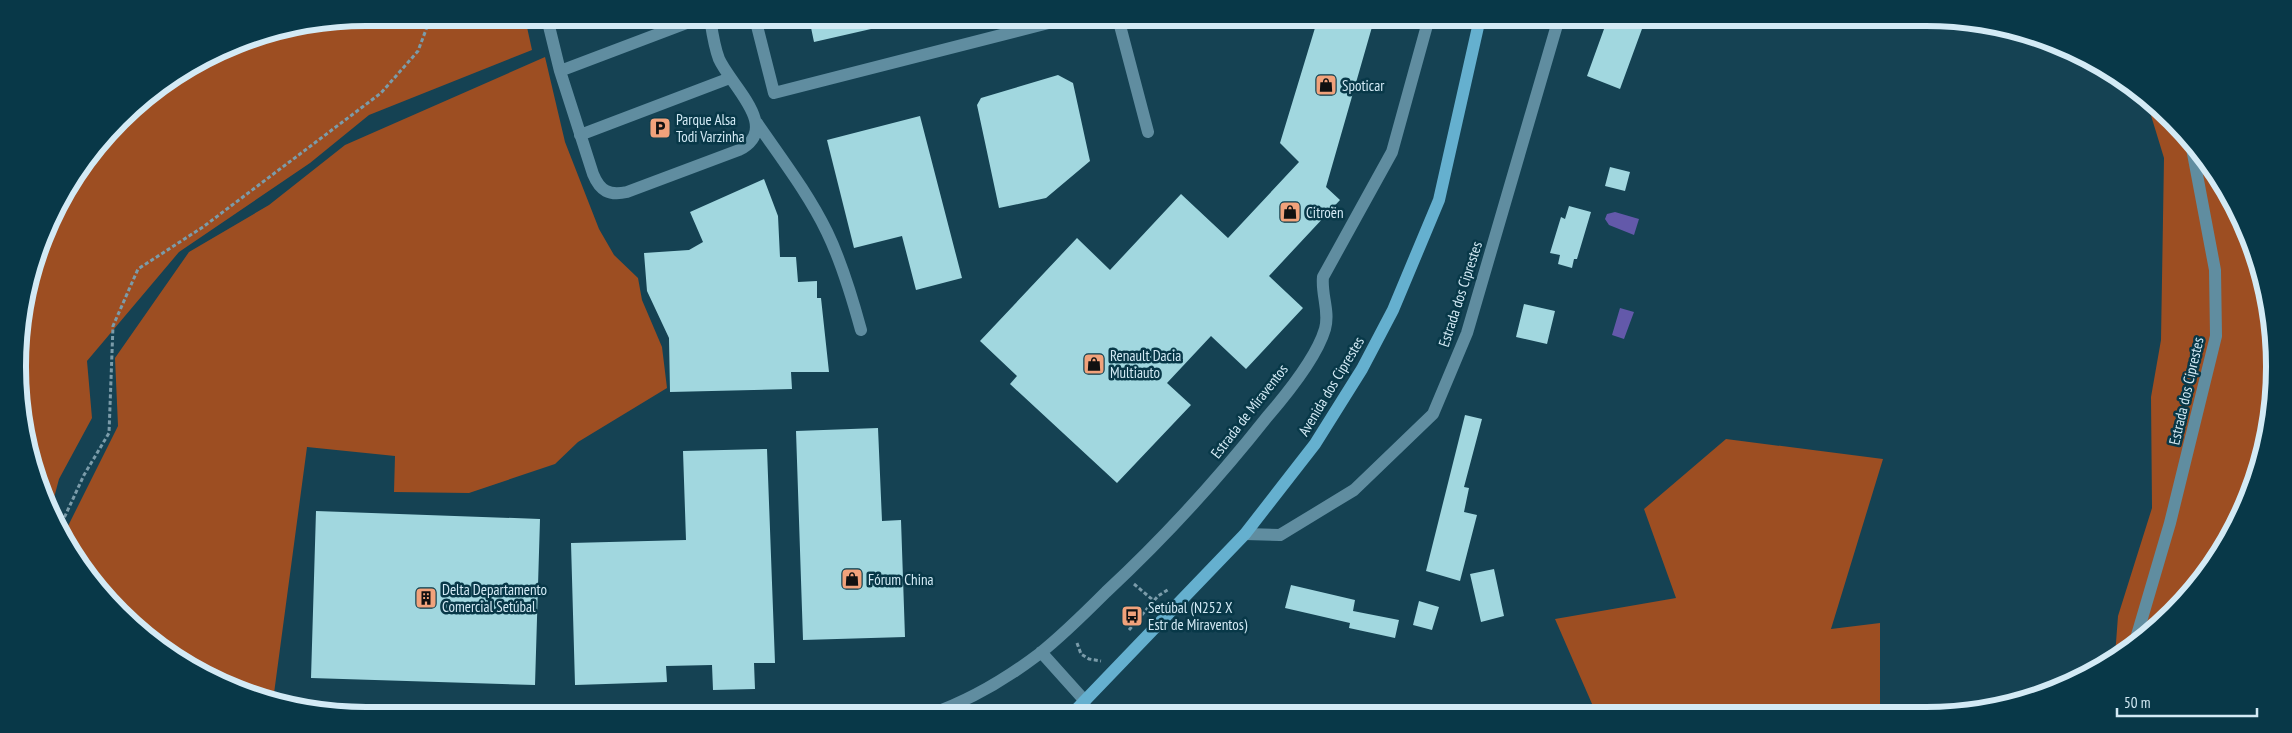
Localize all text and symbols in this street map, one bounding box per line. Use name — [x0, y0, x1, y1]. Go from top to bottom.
shop icon: Spoticar — [1314, 73, 1338, 97]
place label: Spoticar — [1342, 76, 1385, 95]
place label: Parque Alsa Todi Varzinha — [676, 110, 745, 146]
parking icon: Parque Alsa Todi Varzinha — [648, 116, 672, 140]
shop icon: Citroën — [1278, 200, 1302, 224]
place label: Citroën — [1306, 203, 1344, 222]
street label: Estrada dos Ciprestes — [1434, 239, 1486, 349]
street label: Avenida dos Ciprestes — [1294, 333, 1368, 439]
street label: Estrada dos Ciprestes — [2164, 335, 2208, 447]
place label: Renault Dacia Multiauto — [1110, 346, 1181, 382]
shop icon: Renault Dacia Multiauto — [1082, 352, 1106, 376]
street label: Estrada de Miraventos — [1206, 360, 1292, 462]
shop icon: Fórum China — [840, 567, 864, 591]
place label: Fórum China — [868, 570, 934, 589]
place label: Delta Departamento Comercial Setúbal — [442, 580, 547, 616]
building icon: Delta Departamento Comercial Setúbal — [414, 586, 438, 610]
place label: Setúbal (N252 X Estr de Miraventos) — [1148, 598, 1248, 634]
bus stop icon: Setúbal (N252 X Estr de Miraventos) — [1120, 604, 1144, 628]
scale bar — [2117, 686, 2257, 718]
text: 50 m — [2124, 693, 2150, 712]

